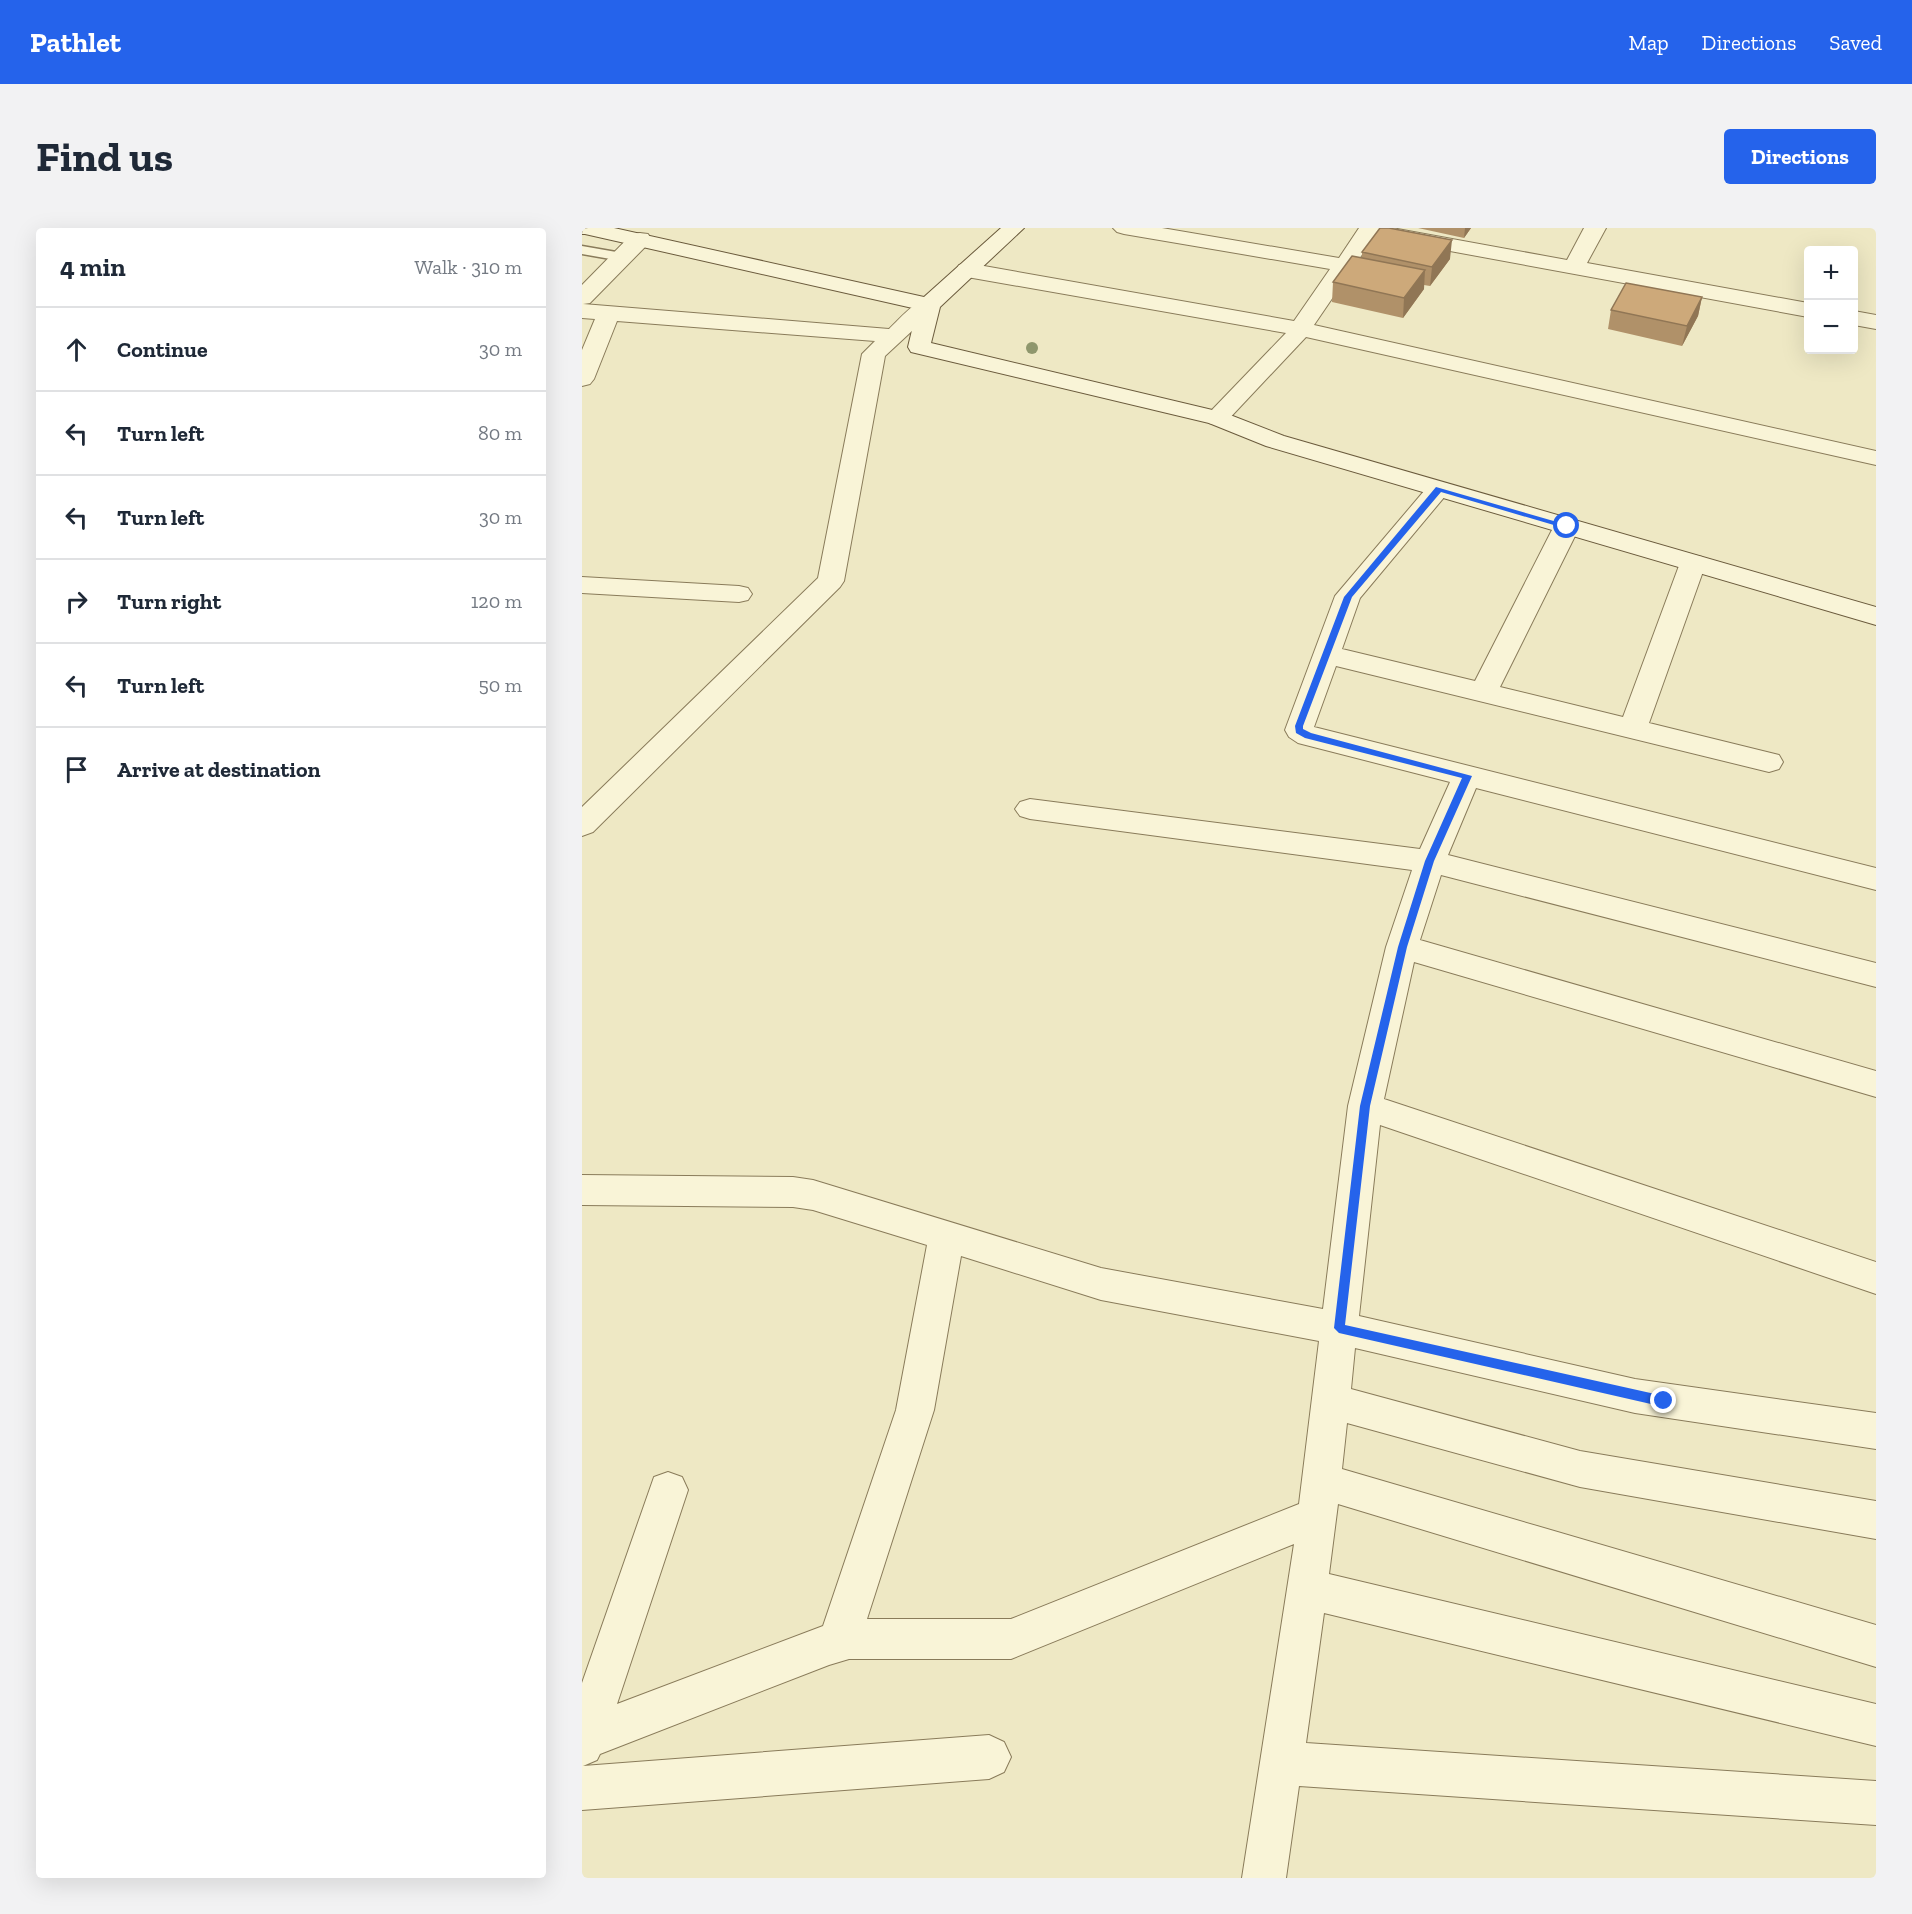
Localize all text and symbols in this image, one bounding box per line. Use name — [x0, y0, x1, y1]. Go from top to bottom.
text: Pathlet — [30, 26, 121, 59]
text: Map — [1629, 30, 1669, 55]
text: Directions — [1702, 30, 1796, 55]
text: Saved — [1829, 30, 1882, 55]
button: Directions — [1724, 129, 1876, 184]
text: Find us — [36, 131, 173, 182]
map controls — [1804, 246, 1858, 354]
button: + — [1804, 246, 1858, 300]
text: 4 min — [60, 251, 126, 283]
text: Walk · 310 m — [415, 255, 522, 279]
button: − — [1804, 300, 1858, 354]
icon: ahead — [60, 333, 93, 366]
text: Continue — [117, 336, 208, 363]
text: 30 m — [479, 337, 522, 361]
icon: left — [60, 417, 93, 450]
text: Turn left — [117, 420, 204, 447]
text: 80 m — [478, 421, 522, 445]
icon: left — [60, 501, 93, 534]
text: Turn left — [117, 504, 204, 531]
text: 30 m — [479, 505, 522, 529]
route start — [1553, 512, 1579, 538]
icon: right — [60, 585, 93, 618]
text: Turn right — [117, 588, 221, 615]
text: 120 m — [471, 589, 522, 613]
icon: left — [60, 669, 93, 702]
text: Turn left — [117, 672, 204, 699]
text: 50 m — [478, 673, 522, 697]
icon: arrive — [60, 753, 93, 786]
text: Arrive at destination — [117, 756, 320, 783]
route end — [1650, 1387, 1676, 1413]

